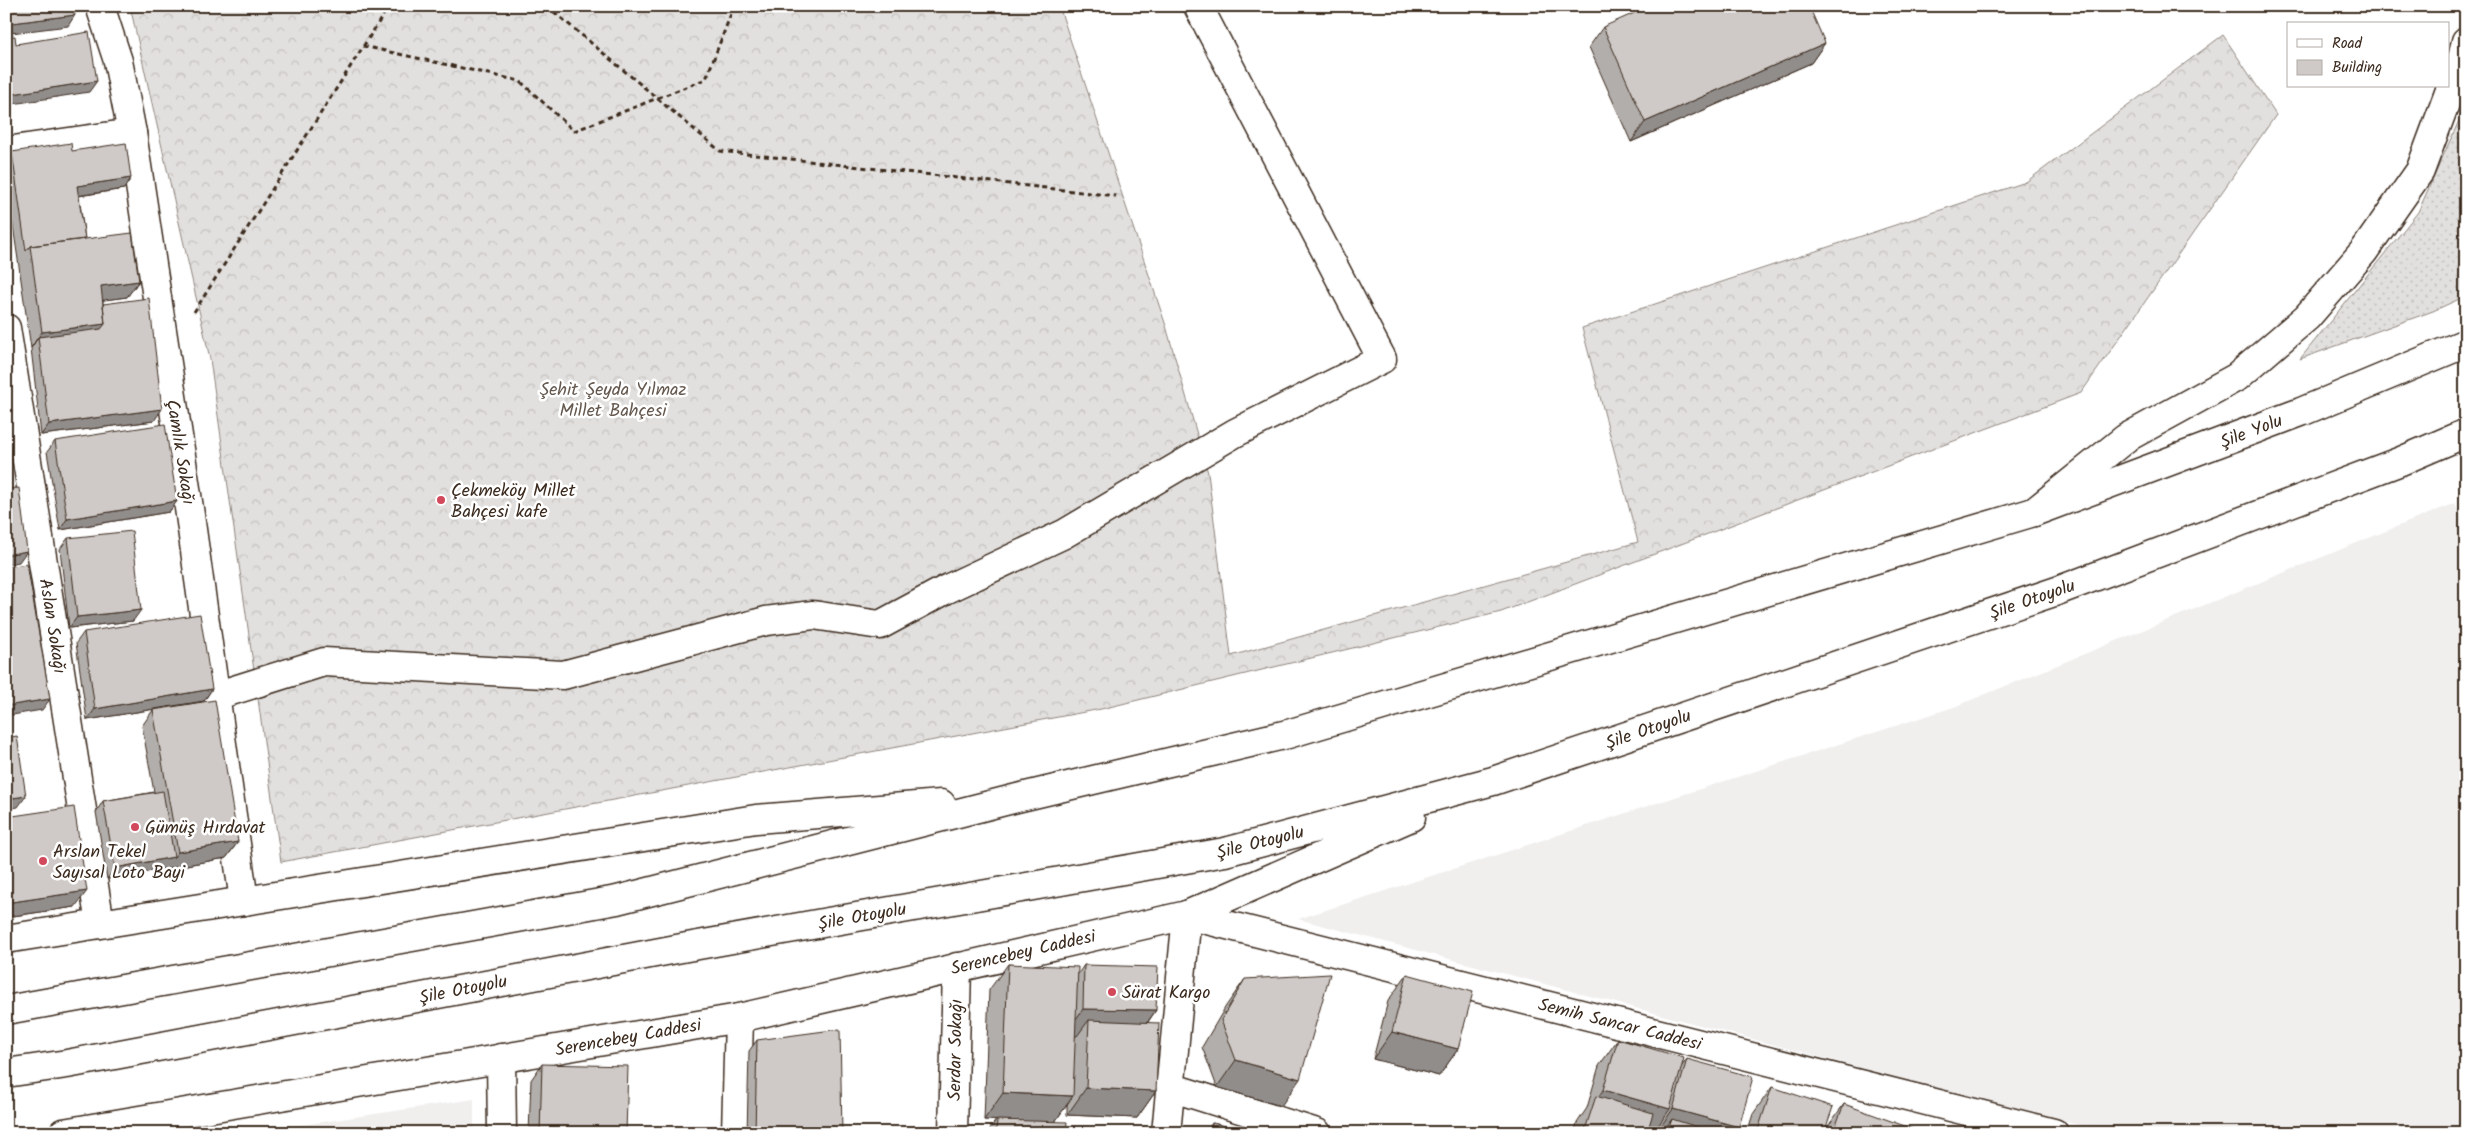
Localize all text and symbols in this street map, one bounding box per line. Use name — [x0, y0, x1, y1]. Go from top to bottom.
legend — [2287, 22, 2450, 88]
text: Road — [2332, 32, 2363, 56]
text: Building — [2332, 56, 2382, 80]
park label: Şehit Şeyda Yılmaz Millet Bahçesi — [540, 376, 687, 426]
street label: Çamlık Sokağı — [157, 398, 202, 507]
street label: Şile Yolu — [2216, 407, 2288, 458]
place label: Çekmeköy Millet Bahçesi kafe — [451, 477, 576, 527]
marker: Çekmeköy Millet Bahçesi kafe — [435, 494, 447, 506]
street label: Şile Otoyolu — [1985, 572, 2080, 629]
street label: Aslan Sokağı — [30, 577, 73, 676]
street label: Şile Otoyolu — [1601, 702, 1696, 759]
place label: Gümüş Hırdavat — [145, 814, 267, 843]
street label: Şile Otoyolu — [1213, 818, 1308, 868]
marker: Gümüş Hırdavat — [129, 821, 141, 833]
place label: Arslan Tekel Sayısal Loto Bayi — [53, 838, 186, 888]
marker: Arslan Tekel Sayısal Loto Bayi — [37, 855, 49, 867]
street label: Şile Otoyolu — [816, 895, 909, 940]
street label: Serencebey Caddesi — [948, 923, 1099, 984]
street label: Şile Otoyolu — [417, 968, 510, 1013]
place label: Sürat Kargo — [1122, 979, 1211, 1008]
marker: Sürat Kargo — [1106, 986, 1118, 998]
street label: Semih Sancar Caddesi — [1535, 991, 1705, 1060]
street label: Serdar Sokağı — [941, 999, 972, 1101]
street label: Serencebey Caddesi — [553, 1011, 704, 1066]

